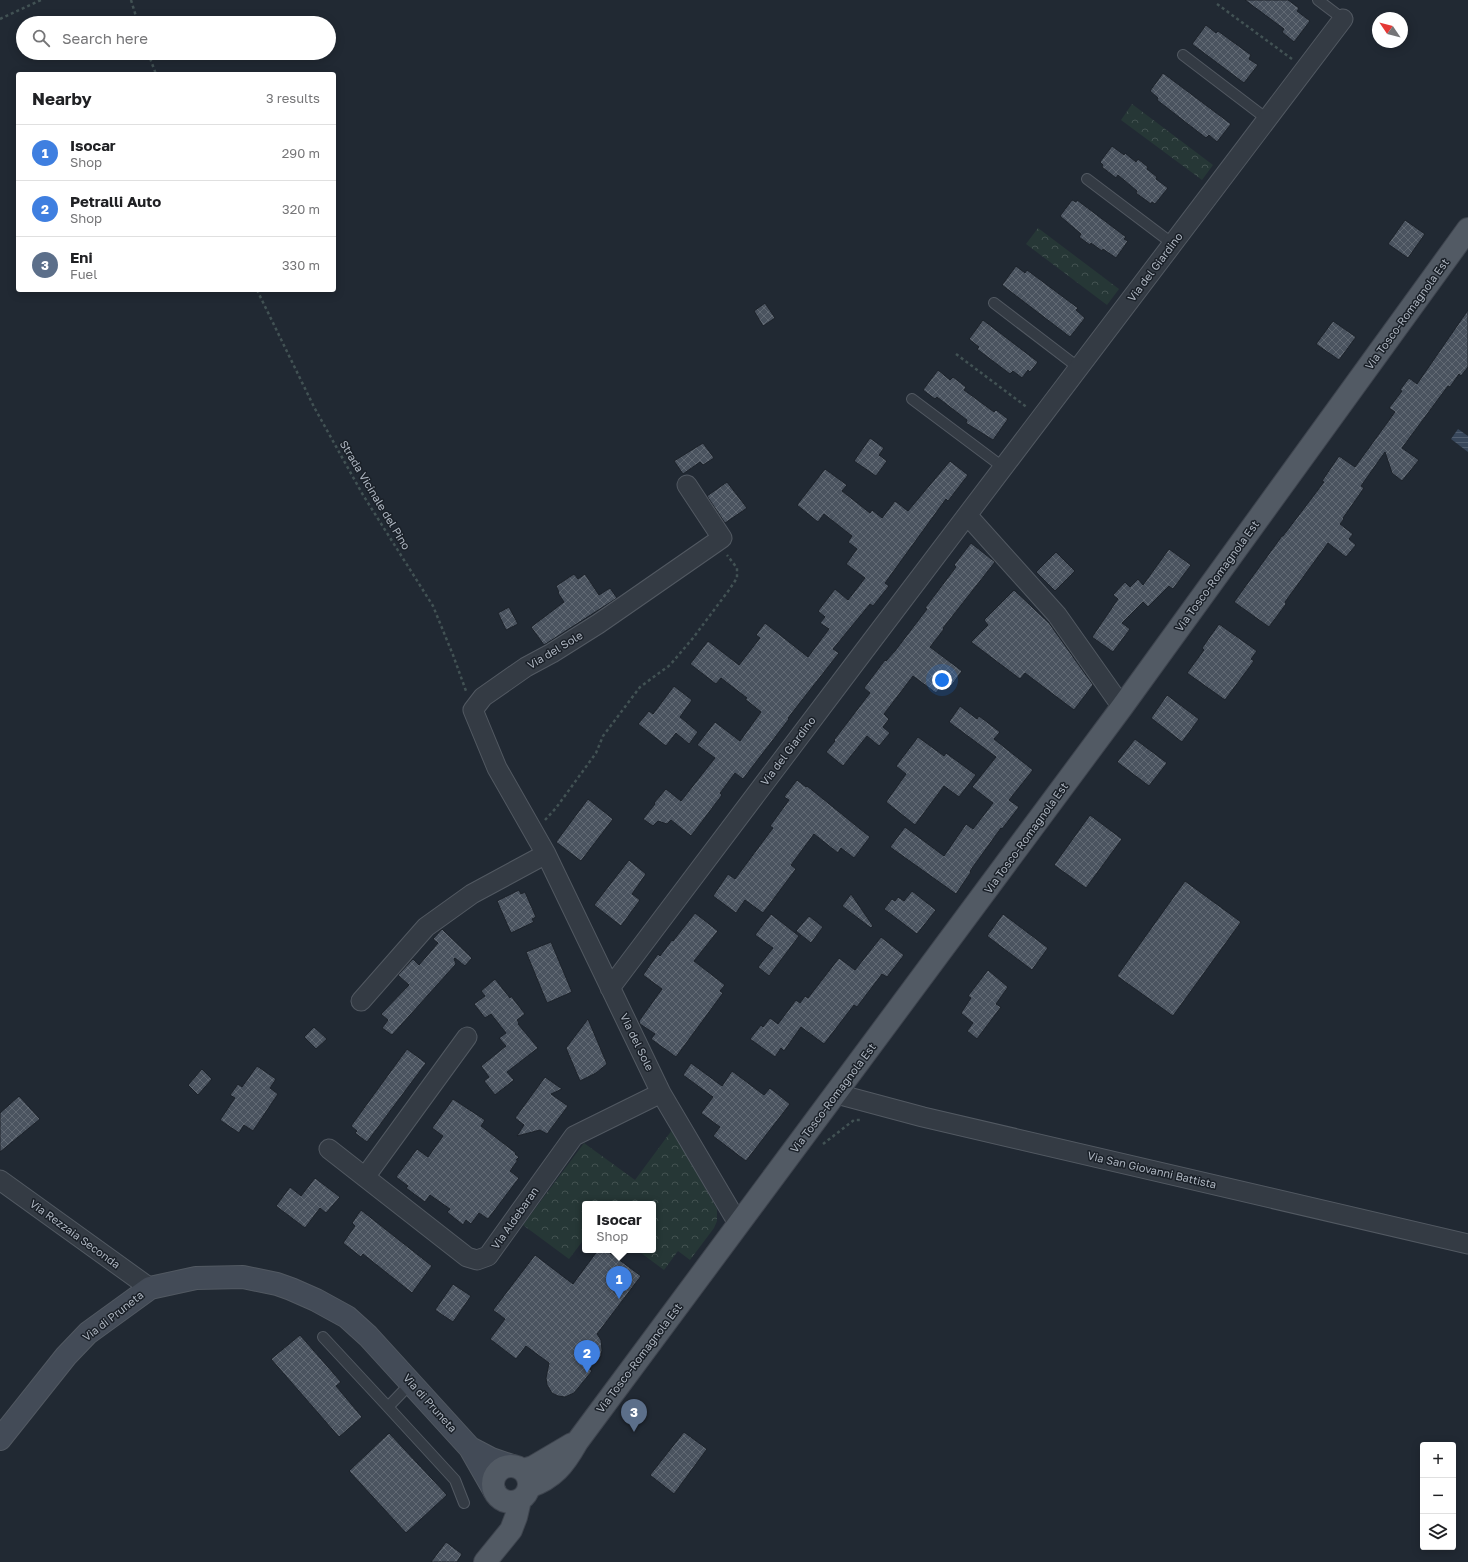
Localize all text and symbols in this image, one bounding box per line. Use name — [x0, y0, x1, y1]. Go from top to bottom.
north arrow — [1372, 12, 1408, 48]
search box — [16, 16, 336, 60]
icon: search — [30, 27, 52, 49]
text: Search here — [62, 29, 148, 47]
text: Nearby — [32, 88, 92, 109]
text: 3 results — [266, 90, 320, 106]
text: Isocar — [70, 136, 116, 154]
text: 1 — [42, 145, 48, 161]
text: 290 m — [282, 145, 320, 161]
text: Shop — [70, 154, 102, 170]
text: Petralli Auto — [70, 192, 161, 210]
text: 2 — [41, 201, 49, 217]
text: 320 m — [282, 201, 320, 217]
text: Shop — [70, 210, 102, 226]
street label: Via del Giardino — [1124, 229, 1185, 304]
text: Eni — [70, 248, 93, 266]
street label: Via Tosco-Romagnola Est — [1362, 256, 1451, 372]
text: 3 — [41, 257, 49, 273]
text: 330 m — [282, 257, 320, 273]
text: Fuel — [70, 266, 97, 282]
street label: Strada Vicinale del Pino — [338, 438, 413, 552]
street label: Via Tosco-Romagnola Est — [1172, 518, 1261, 634]
street label: Via del Sole — [525, 628, 585, 671]
your location — [932, 670, 952, 690]
street label: Via del Giardino — [757, 713, 818, 788]
street label: Via Tosco-Romagnola Est — [981, 780, 1070, 896]
street label: Via del Sole — [618, 1011, 657, 1073]
street label: Via Tosco-Romagnola Est — [787, 1040, 878, 1155]
street label: Via San Giovanni Battista — [1086, 1148, 1218, 1191]
street label: Via Aldebaran — [488, 1184, 541, 1251]
street label: Via Rezzaia Seconda — [28, 1197, 123, 1271]
popup — [582, 1201, 656, 1253]
text: Isocar — [596, 1210, 642, 1228]
text: Shop — [596, 1228, 628, 1244]
pin: 1 — [606, 1266, 632, 1299]
street label: Via di Pruneta — [80, 1288, 146, 1343]
street label: Via Tosco-Romagnola Est — [593, 1300, 684, 1415]
pin: 2 — [574, 1340, 600, 1373]
street label: Via di Pruneta — [401, 1371, 460, 1434]
pin: 3 — [621, 1399, 647, 1432]
map controls — [1420, 1442, 1456, 1550]
button: + — [1420, 1442, 1456, 1478]
button: − — [1420, 1478, 1456, 1514]
button: layers — [1420, 1514, 1456, 1550]

